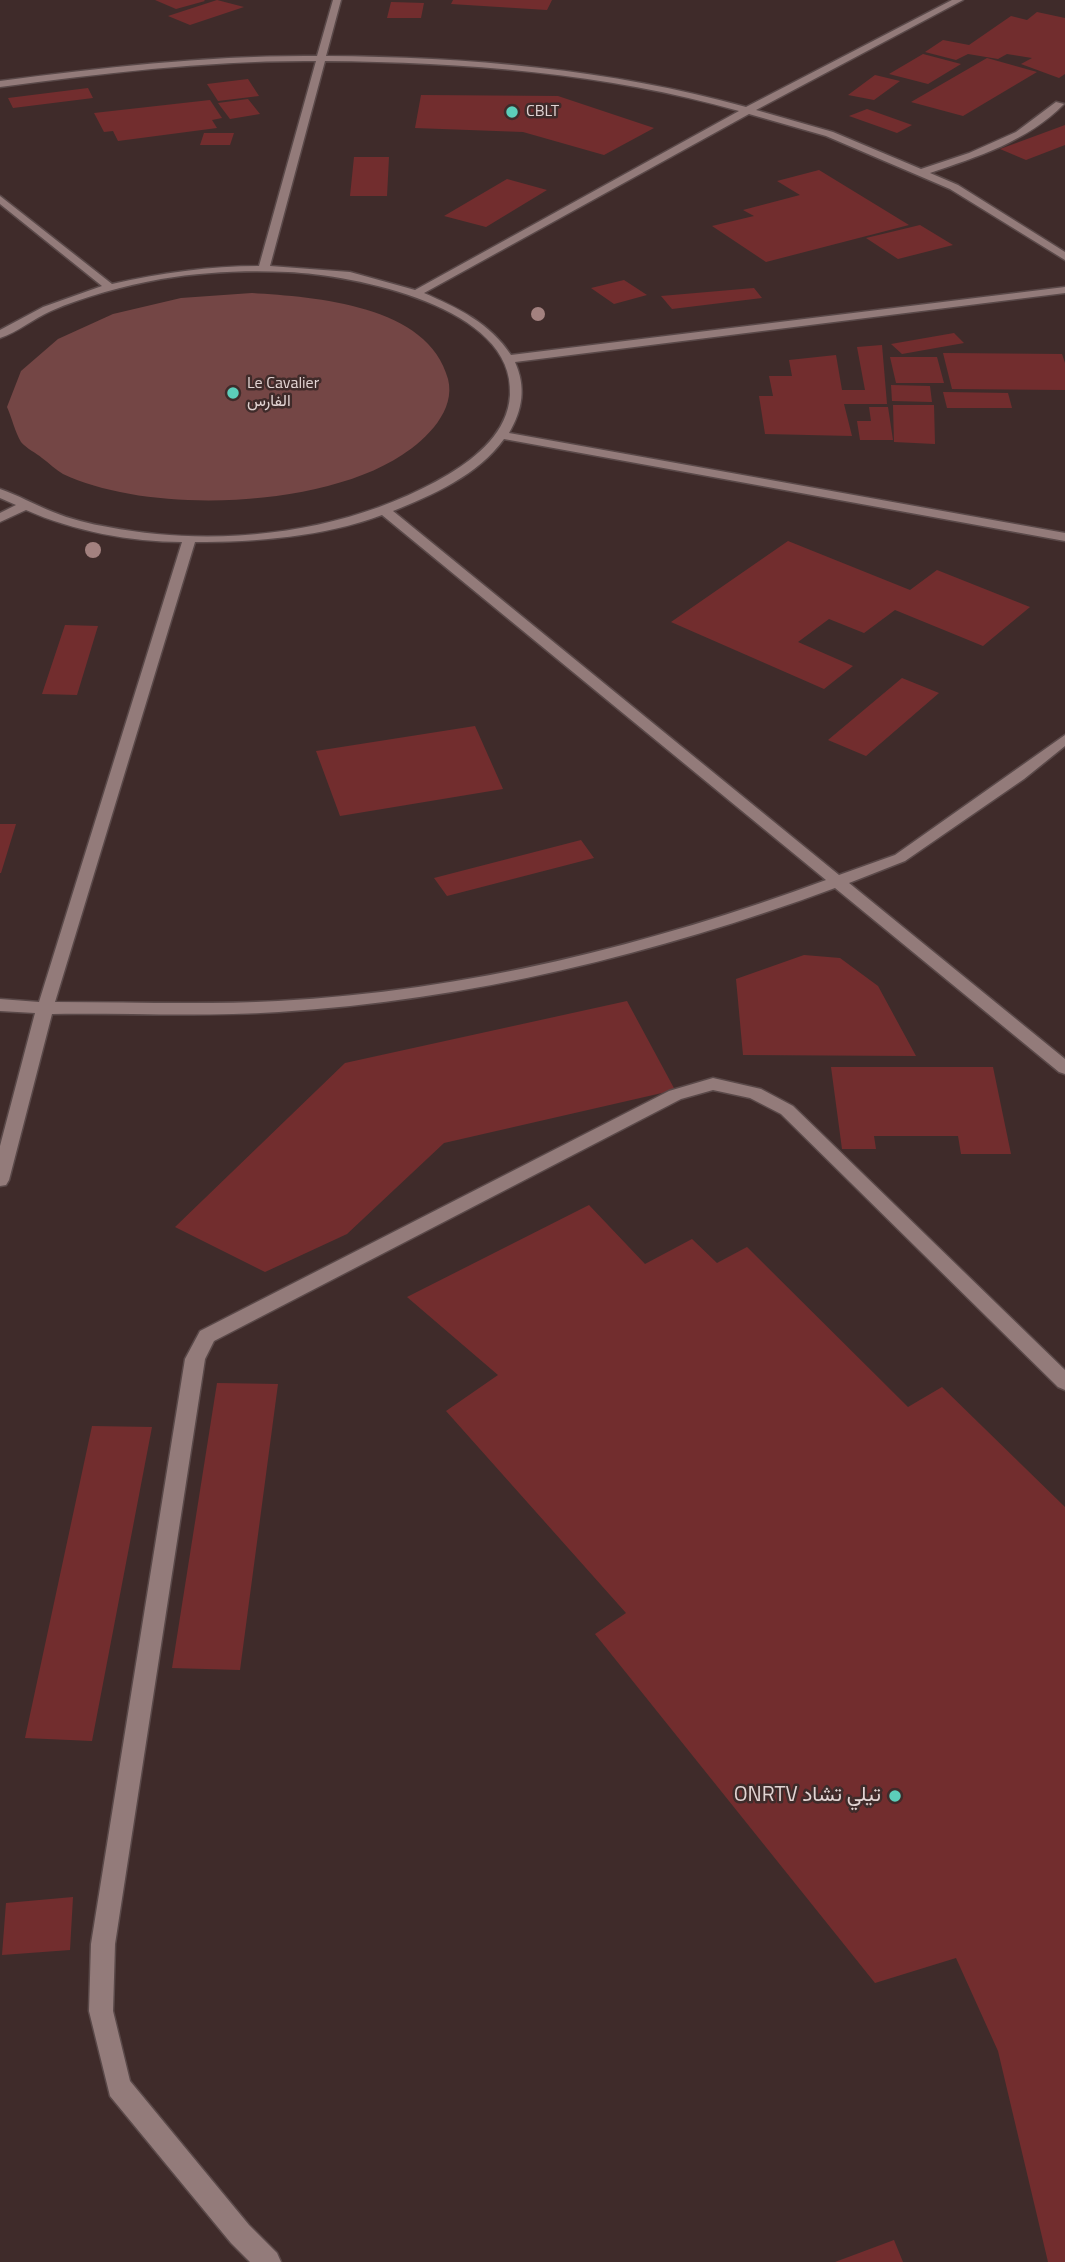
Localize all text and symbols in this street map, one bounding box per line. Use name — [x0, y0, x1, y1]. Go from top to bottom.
place label: CBLT — [526, 102, 559, 122]
marker: CBLT — [504, 104, 520, 120]
place label: Le Cavalier الفارس — [247, 374, 319, 412]
marker: Le Cavalier الفارس — [225, 385, 241, 401]
place label: ONRTV تيلي تشاد — [734, 1783, 881, 1809]
marker: ONRTV تيلي تشاد — [887, 1788, 903, 1804]

